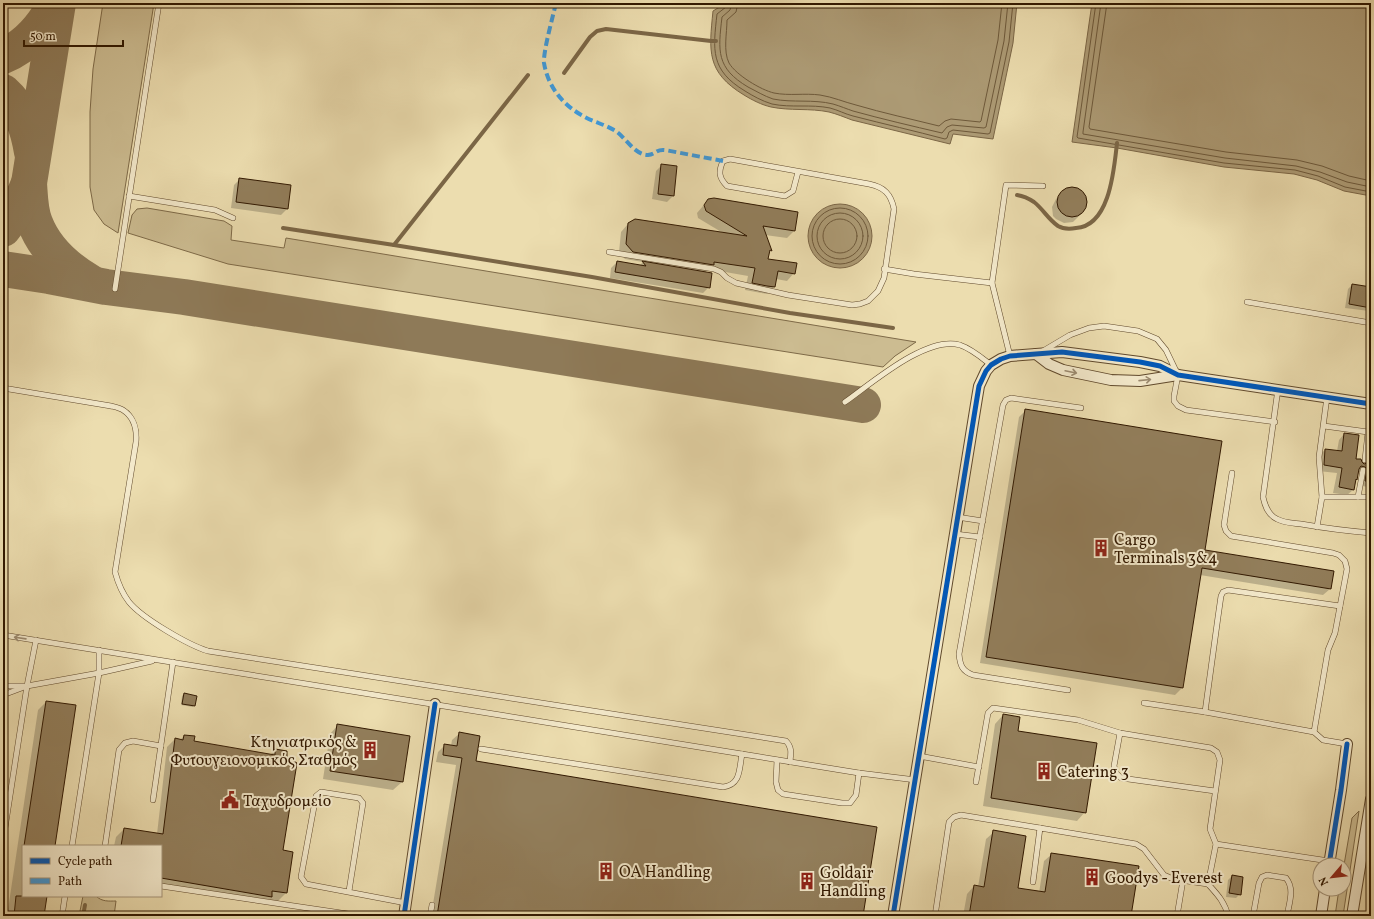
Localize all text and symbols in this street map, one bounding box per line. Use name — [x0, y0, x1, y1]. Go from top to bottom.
scale bar — [24, 22, 123, 48]
text: 50 m — [30, 29, 56, 45]
one-way arrow — [1064, 368, 1077, 376]
one-way arrow — [1138, 376, 1151, 384]
place label: Cargo Terminals 3&4 — [1114, 530, 1218, 570]
building icon: Cargo Terminals 3&4 — [1091, 538, 1111, 558]
one-way arrow — [14, 634, 27, 642]
place label: Κτηνιατρικός & Φυτουγειονομικός Σταθμός — [170, 732, 357, 772]
building icon: Κτηνιατρικός & Φυτουγειονομικός Σταθμός — [360, 740, 380, 760]
building icon: Catering 3 — [1034, 761, 1054, 781]
place label: Catering 3 — [1057, 762, 1129, 784]
public building icon: Ταχυδρομείο — [220, 790, 240, 810]
place label: Ταχυδρομείο — [243, 791, 331, 813]
legend — [22, 845, 162, 897]
text: Cycle path — [58, 854, 113, 870]
north arrow — [1312, 857, 1352, 897]
building icon: OA Handling — [596, 861, 616, 881]
place label: OA Handling — [619, 862, 711, 884]
place label: Goldair Handling — [820, 863, 886, 903]
building icon: Goodys - Everest — [1082, 867, 1102, 887]
place label: Goodys - Everest — [1105, 868, 1223, 890]
building icon: Goldair Handling — [797, 871, 817, 891]
text: Path — [58, 874, 82, 890]
text: N — [1316, 874, 1333, 888]

